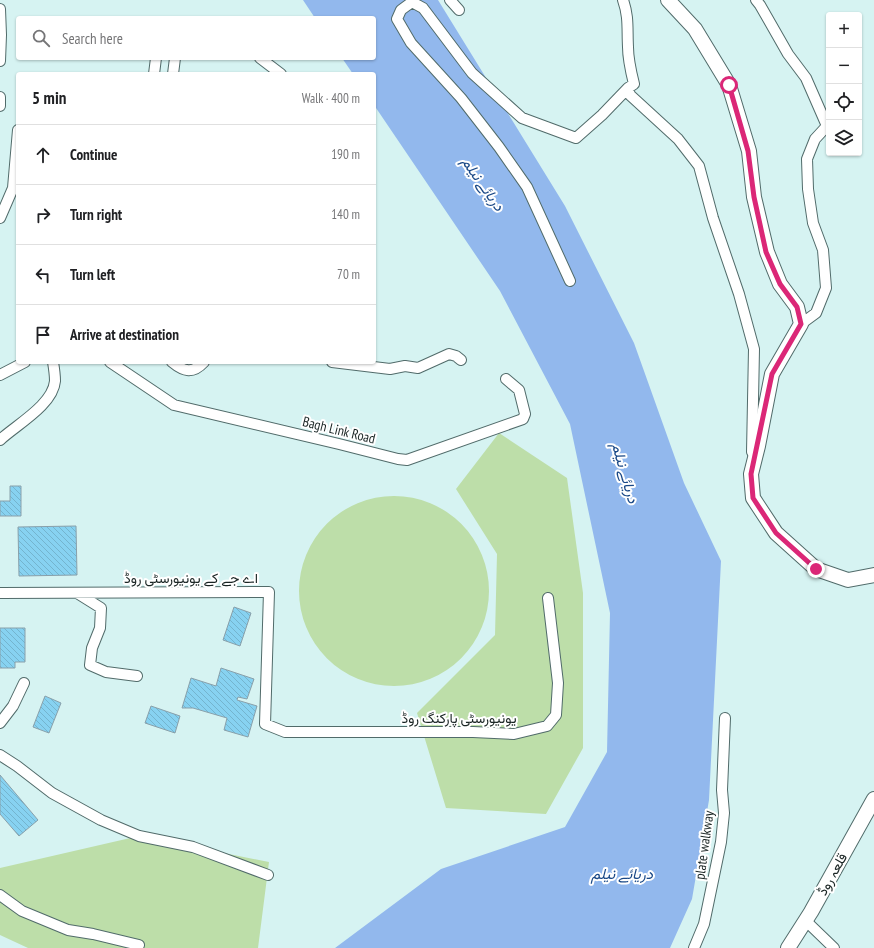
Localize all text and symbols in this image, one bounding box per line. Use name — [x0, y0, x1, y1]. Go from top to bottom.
map controls — [826, 12, 862, 156]
button: + — [826, 12, 862, 48]
search box — [16, 16, 376, 60]
icon: search — [30, 27, 52, 49]
text: Search here — [62, 29, 123, 48]
button: − — [826, 48, 862, 84]
route start — [720, 76, 738, 94]
button: locate — [826, 84, 862, 120]
text: 5 min — [32, 87, 66, 109]
text: Walk · 400 m — [302, 90, 360, 107]
button: layers — [826, 120, 862, 156]
icon: ahead — [32, 144, 54, 166]
text: Continue — [70, 145, 117, 164]
text: 190 m — [331, 146, 360, 163]
water label: دریائے نیلم — [456, 152, 509, 216]
icon: right — [32, 204, 54, 226]
text: Turn right — [70, 205, 122, 224]
text: 140 m — [331, 206, 360, 223]
icon: left — [32, 264, 54, 286]
text: Turn left — [70, 265, 115, 284]
text: 70 m — [337, 266, 360, 283]
icon: arrive — [32, 324, 54, 346]
text: Arrive at destination — [70, 325, 179, 344]
street label: Bagh Link Road — [301, 412, 377, 448]
water label: دریائے نیلم — [607, 440, 643, 506]
route end — [807, 560, 825, 578]
street label: اے جے کے یونیورسٹی روڈ — [124, 569, 258, 587]
street label: یونیورسٹی پارکنگ روڈ — [401, 709, 517, 728]
street label: plate walkway — [690, 809, 718, 880]
street label: قلعہ روڈ — [813, 850, 851, 898]
water label: دریائے نیلم — [590, 864, 654, 884]

